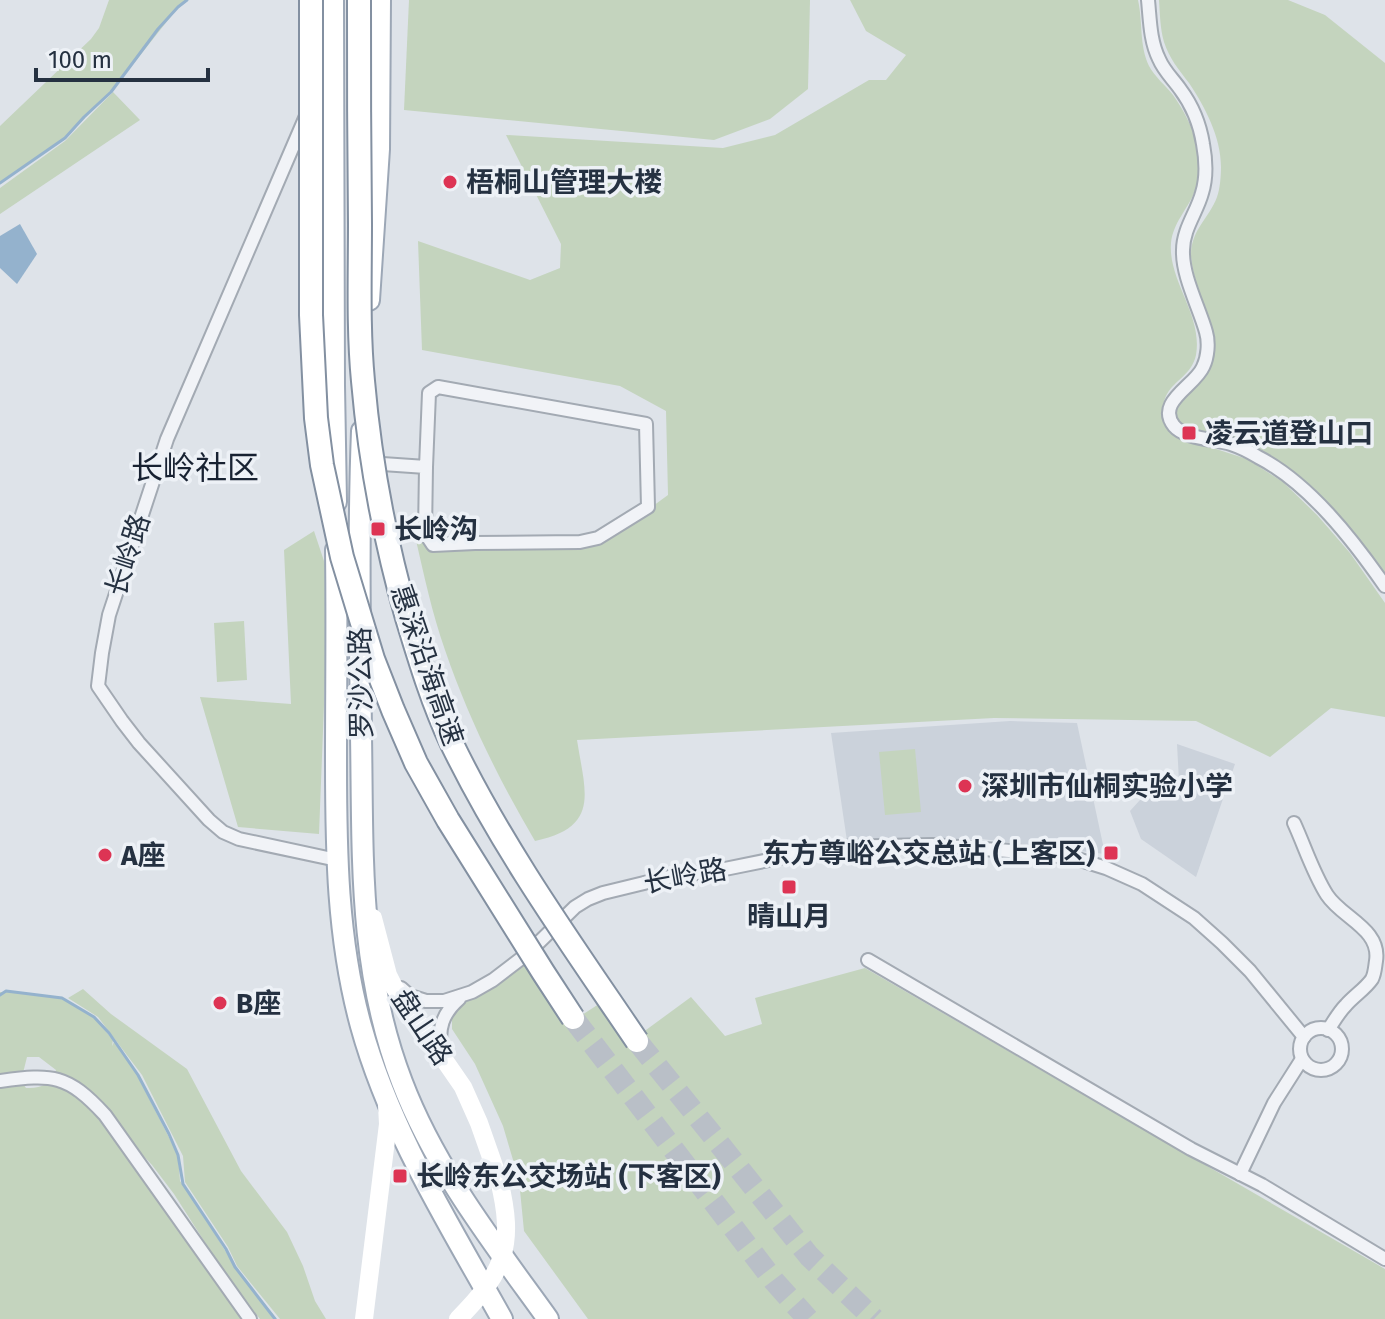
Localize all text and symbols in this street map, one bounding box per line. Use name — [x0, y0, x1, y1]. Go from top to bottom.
scale bar — [36, 32, 208, 82]
text: 100 m — [48, 46, 112, 74]
place label: 梧桐山管理大楼 — [466, 166, 662, 199]
marker: 梧桐山管理大楼 — [441, 173, 459, 191]
place label: 凌云道登山口 — [1205, 417, 1373, 450]
marker: 凌云道登山口 — [1180, 424, 1198, 442]
district label: 长岭社区 — [131, 449, 259, 487]
street label: 长岭路 — [99, 510, 157, 600]
place label: 长岭沟 — [394, 513, 478, 546]
marker: 长岭沟 — [369, 520, 387, 538]
street label: 惠深沿海高速 — [384, 580, 470, 750]
street label: 罗沙公路 — [344, 627, 378, 739]
place label: 深圳市仙桐实验小学 — [981, 770, 1233, 803]
marker: 深圳市仙桐实验小学 — [956, 777, 974, 795]
place label: 东方尊峪公交总站 (上客区) — [762, 837, 1095, 870]
place label: A座 — [120, 839, 166, 872]
marker: 东方尊峪公交总站 (上客区) — [1102, 844, 1120, 862]
marker: A座 — [96, 846, 114, 864]
street label: 长岭路 — [641, 852, 729, 900]
marker: 晴山月 — [780, 878, 798, 896]
place label: 晴山月 — [747, 900, 831, 933]
street label: 盘山路 — [385, 983, 459, 1071]
place label: B座 — [236, 987, 281, 1020]
marker: B座 — [211, 994, 229, 1012]
place label: 长岭东公交场站 (下客区) — [416, 1160, 721, 1193]
marker: 长岭东公交场站 (下客区) — [391, 1167, 409, 1185]

